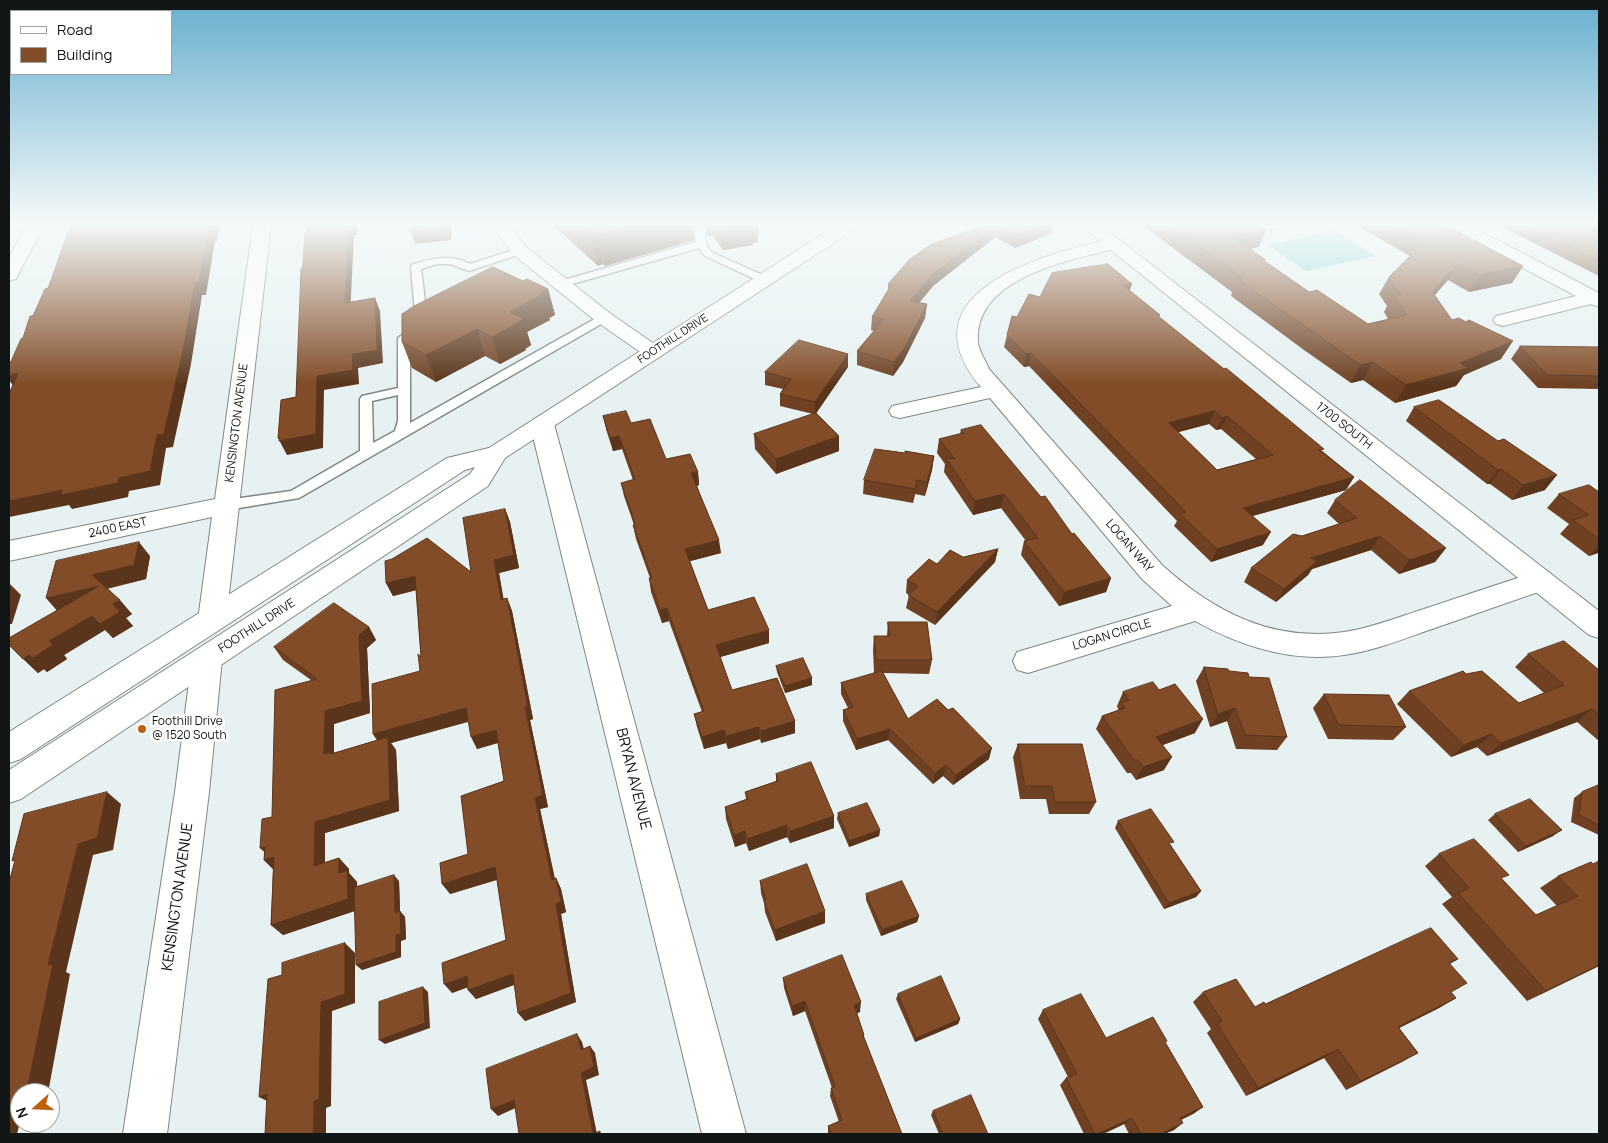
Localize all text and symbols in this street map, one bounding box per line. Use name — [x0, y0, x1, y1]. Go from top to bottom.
legend — [10, 10, 172, 75]
text: Road — [57, 19, 93, 40]
text: Building — [57, 44, 112, 65]
street label: FOOTHILL DRIVE — [635, 311, 711, 367]
street label: KENSINGTON AVENUE — [223, 363, 251, 483]
street label: 1700 SOUTH — [1313, 400, 1375, 452]
street label: 2400 EAST — [87, 515, 149, 541]
street label: LOGAN WAY — [1102, 517, 1156, 575]
street label: FOOTHILL DRIVE — [216, 596, 298, 656]
street label: LOGAN CIRCLE — [1071, 616, 1153, 654]
place label: Foothill Drive @ 1520 South — [152, 715, 227, 743]
marker: Foothill Drive @ 1520 South — [136, 723, 148, 735]
street label: BRYAN AVENUE — [612, 726, 654, 832]
street label: KENSINGTON AVENUE — [159, 822, 197, 972]
north arrow — [10, 1083, 60, 1133]
text: N — [11, 1105, 32, 1121]

